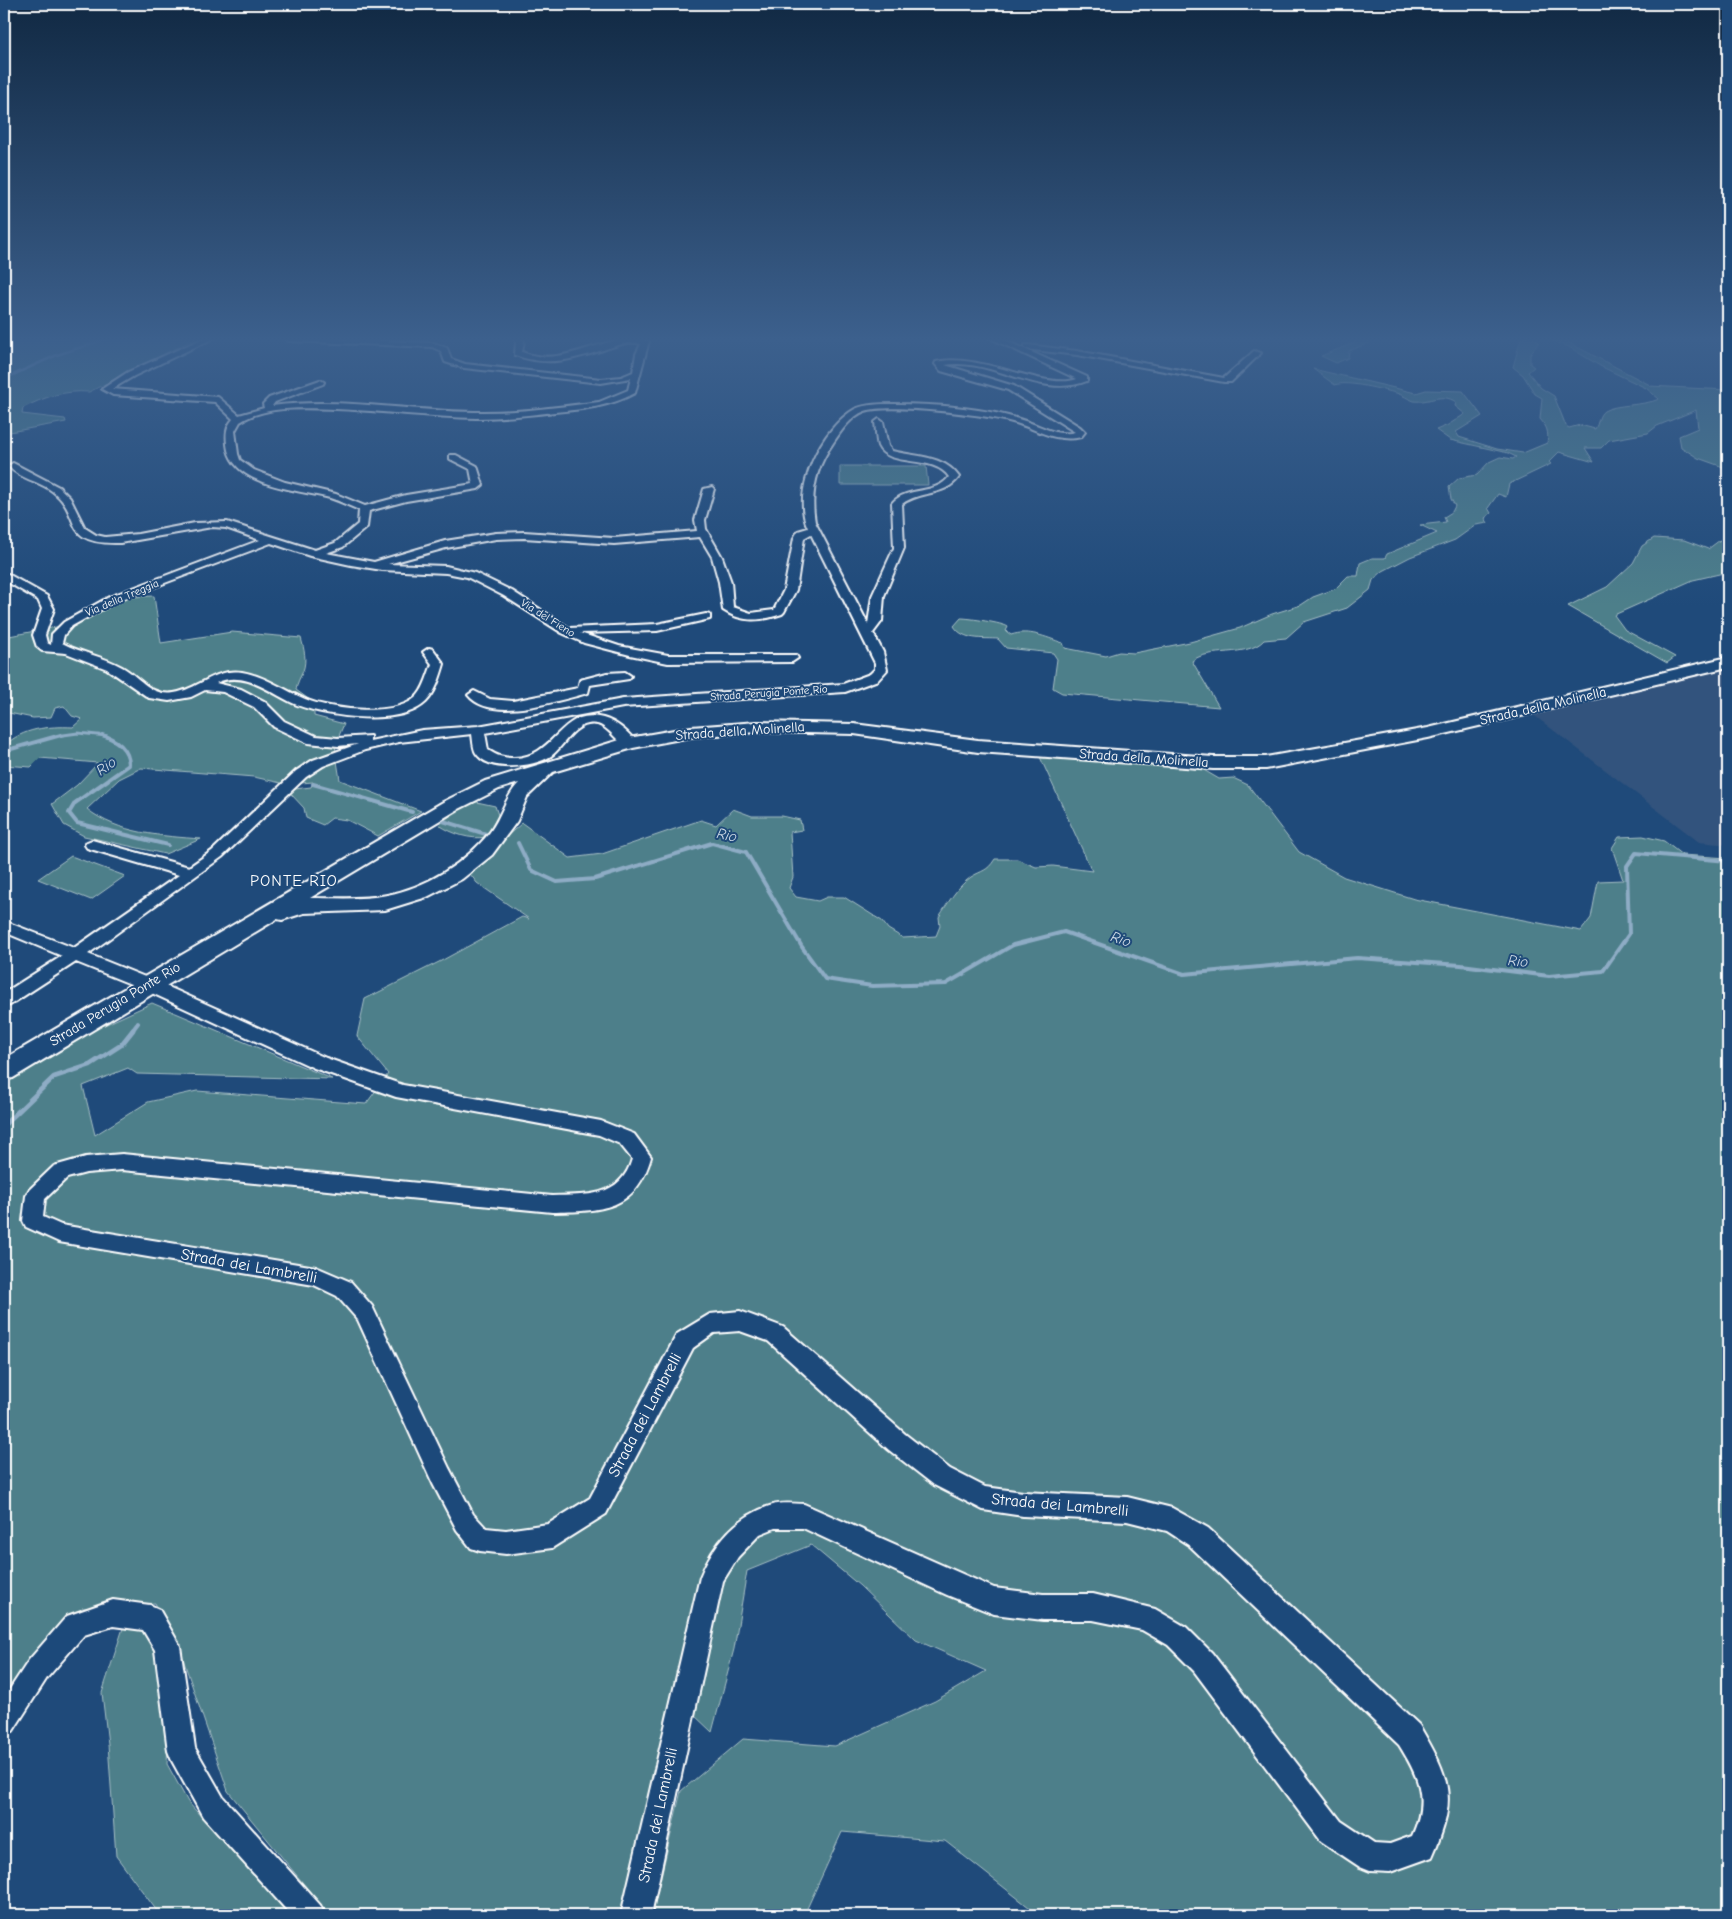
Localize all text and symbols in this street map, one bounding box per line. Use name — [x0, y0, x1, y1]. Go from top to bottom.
street label: Via della Treggia — [83, 577, 161, 619]
street label: Via del Fieno — [519, 596, 578, 640]
street label: Strada Perugia Ponte Rio — [710, 682, 828, 704]
street label: Strada della Molinella — [1478, 683, 1608, 729]
street label: Strada della Molinella — [675, 718, 805, 744]
street label: Strada della Molinella — [1079, 745, 1209, 771]
water label: Rio — [93, 753, 120, 779]
water label: Rio — [715, 824, 739, 846]
district label: PONTE RIO — [250, 872, 338, 890]
water label: Rio — [1108, 927, 1134, 951]
water label: Rio — [1507, 951, 1529, 971]
street label: Strada Perugia Ponte Rio — [46, 958, 184, 1050]
street label: Strada dei Lambrelli — [180, 1245, 318, 1287]
street label: Strada dei Lambrelli — [605, 1350, 685, 1480]
street label: Strada dei Lambrelli — [991, 1490, 1129, 1520]
street label: Strada dei Lambrelli — [635, 1746, 681, 1884]

